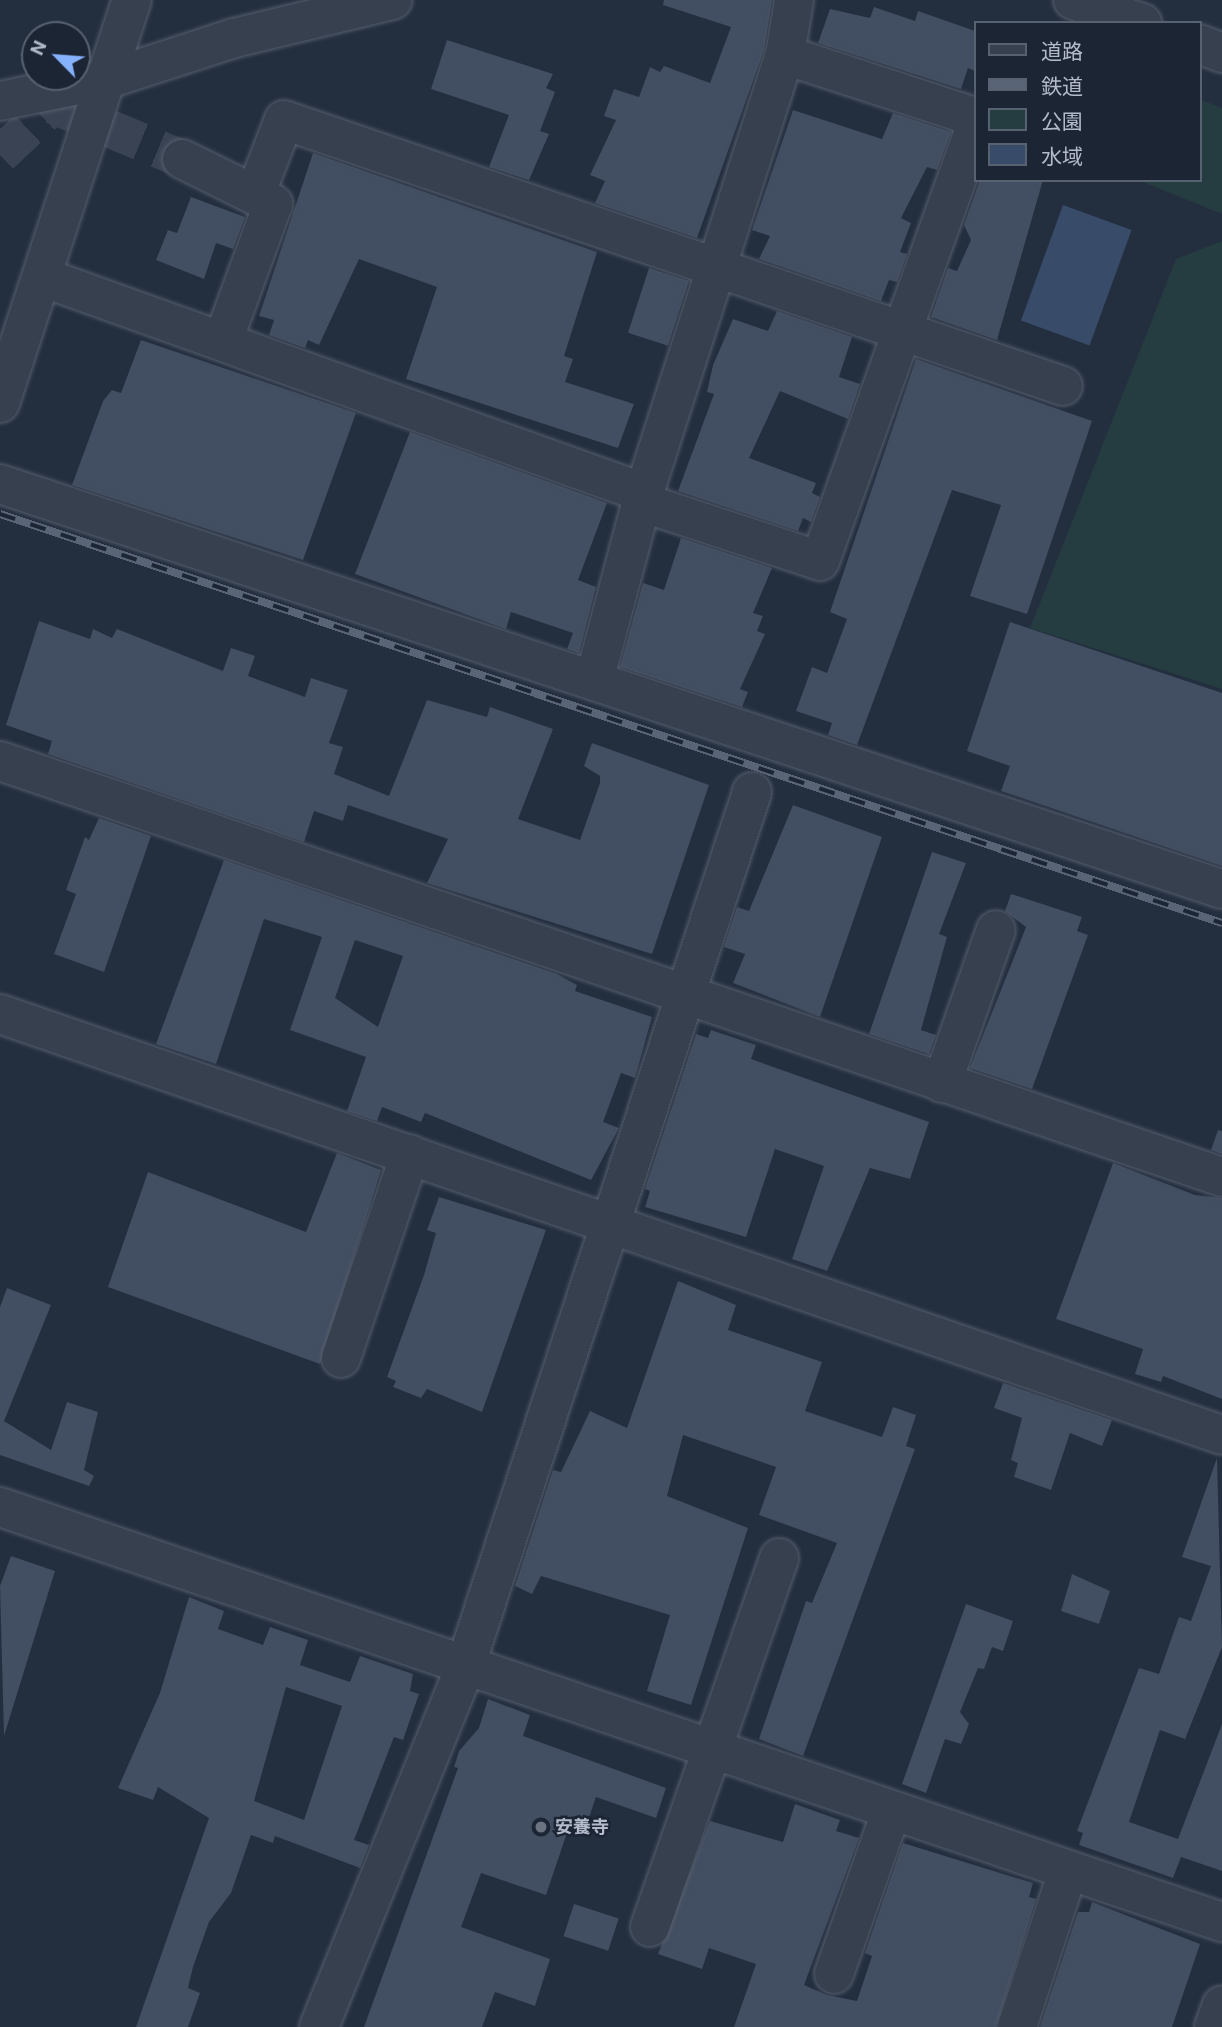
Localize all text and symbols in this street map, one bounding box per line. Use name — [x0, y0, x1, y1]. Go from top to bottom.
north arrow — [21, 21, 91, 91]
legend — [974, 21, 1201, 182]
text: N — [25, 37, 52, 59]
text: 道路 — [1041, 40, 1083, 64]
text: 鉄道 — [1041, 75, 1083, 99]
text: 公園 — [1041, 110, 1083, 134]
text: 水域 — [1041, 145, 1083, 169]
place label: 安養寺 — [555, 1816, 609, 1838]
marker: 安養寺 — [533, 1819, 549, 1835]

